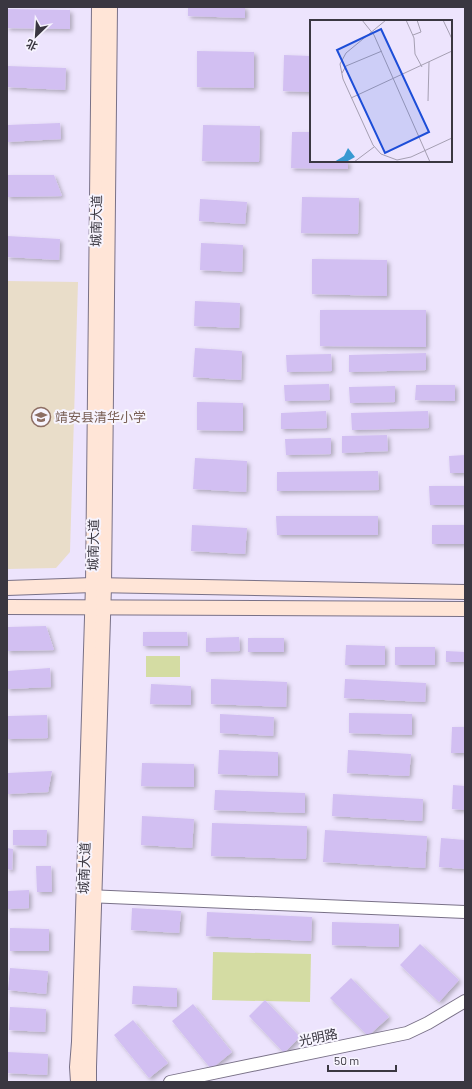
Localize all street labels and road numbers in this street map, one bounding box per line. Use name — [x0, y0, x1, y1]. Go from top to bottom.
street label: 城南大道 — [88, 195, 104, 247]
street label: 城南大道 — [85, 519, 101, 571]
street label: 城南大道 — [75, 842, 93, 894]
street label: 光明路 — [297, 1025, 339, 1049]

